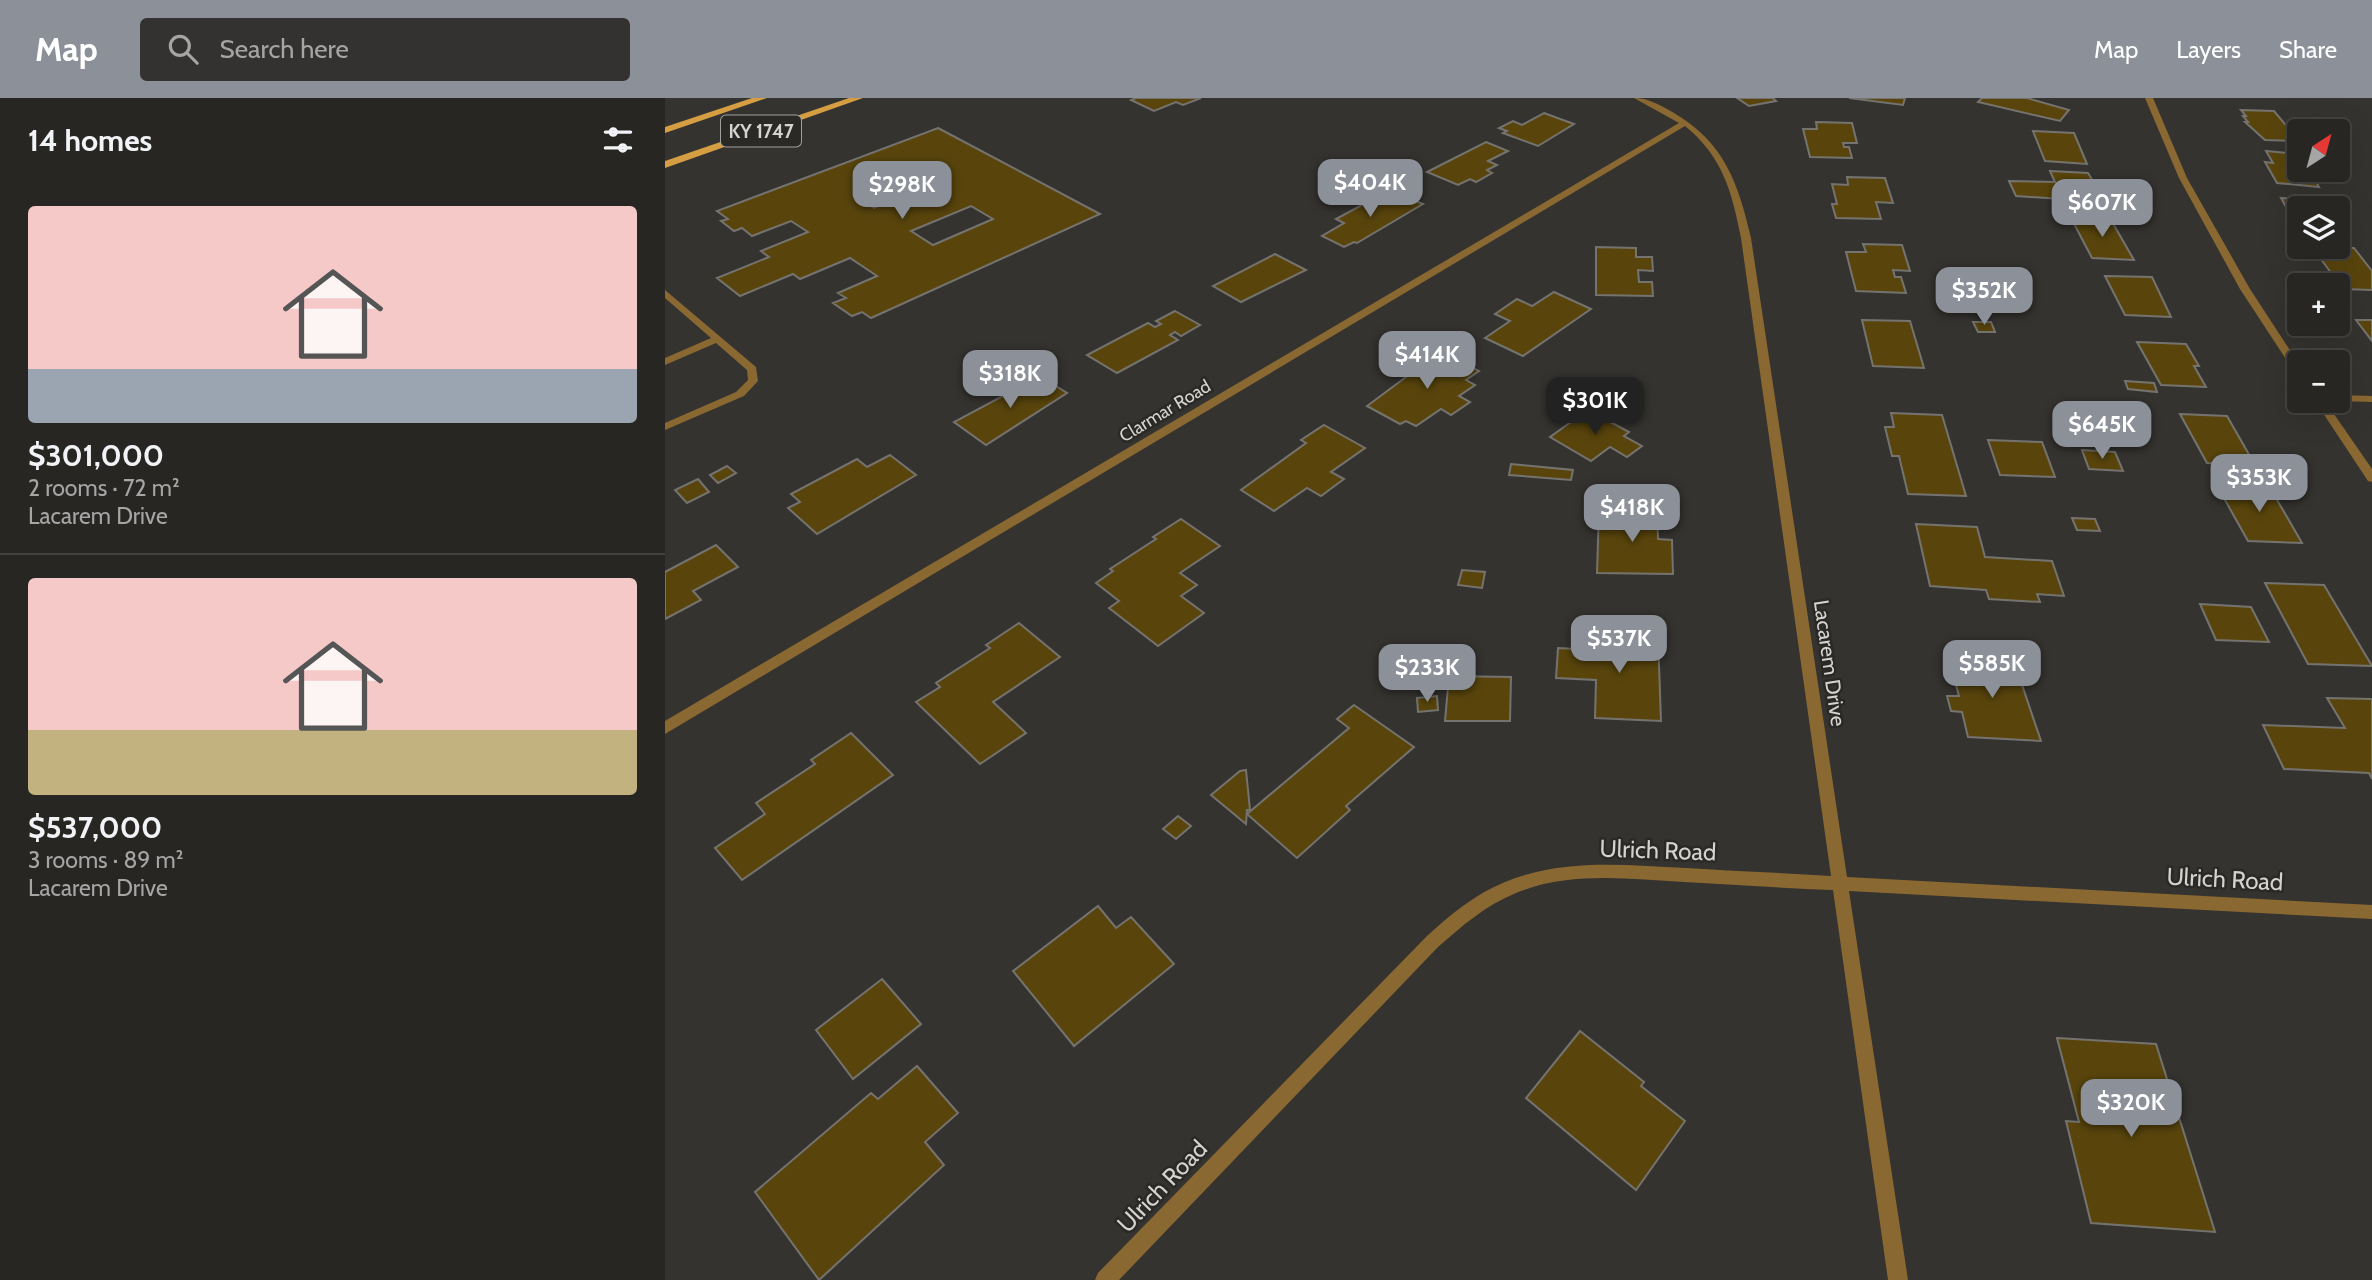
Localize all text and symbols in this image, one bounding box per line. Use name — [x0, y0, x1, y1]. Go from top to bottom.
search box — [140, 18, 630, 81]
text: Map — [35, 29, 98, 69]
icon: search — [164, 30, 202, 68]
text: Search here — [220, 33, 349, 65]
text: Map — [2094, 35, 2138, 64]
text: Layers — [2176, 35, 2241, 64]
text: Share — [2279, 35, 2337, 64]
road number: KY 1747 — [721, 116, 801, 146]
north arrow — [2287, 119, 2350, 182]
map controls — [2287, 119, 2350, 413]
icon: filters — [599, 121, 637, 159]
text: 14 homes — [28, 122, 152, 159]
pin: $404K — [1321, 159, 1419, 219]
pin: $298K — [853, 162, 951, 221]
text: $404K — [1334, 168, 1406, 196]
text: $298K — [869, 170, 935, 198]
pin: $607K — [2053, 180, 2151, 239]
text: $607K — [2068, 188, 2136, 216]
button: layers — [2287, 196, 2350, 259]
icon: home — [270, 251, 396, 377]
pin: $352K — [1935, 268, 2033, 327]
button: + — [2287, 273, 2350, 336]
text: $352K — [1952, 276, 2016, 304]
pin: $414K — [1378, 331, 1476, 391]
text: $414K — [1395, 340, 1459, 368]
pin: $318K — [961, 350, 1059, 410]
button: − — [2287, 350, 2350, 413]
text: $318K — [979, 359, 1041, 387]
street label: Clarmar Road — [1115, 375, 1215, 447]
pin: $301K — [1546, 378, 1644, 437]
text: $301K — [1563, 386, 1627, 414]
pin: $645K — [2053, 402, 2151, 461]
text: $645K — [2068, 410, 2136, 438]
text: $301,000 — [28, 437, 164, 474]
pin: $353K — [2210, 454, 2308, 514]
text: $353K — [2227, 463, 2291, 491]
text: 2 rooms · 72 m² — [28, 474, 180, 502]
pin: $418K — [1583, 484, 1681, 544]
text: $418K — [1600, 493, 1664, 521]
text: Lacarem Drive — [28, 502, 168, 530]
street label: Lacarem Drive — [1809, 598, 1851, 728]
pin: $537K — [1570, 616, 1668, 675]
icon: home — [270, 623, 396, 749]
text: $537K — [1587, 624, 1651, 652]
pin: $585K — [1943, 640, 2041, 700]
pin: $233K — [1378, 644, 1476, 704]
text: $585K — [1959, 649, 2025, 677]
text: $233K — [1395, 653, 1459, 681]
text: $537,000 — [28, 809, 162, 846]
street label: Ulrich Road — [1599, 833, 1717, 867]
text: 3 rooms · 89 m² — [28, 846, 183, 874]
street label: Ulrich Road — [2166, 861, 2284, 897]
text: Lacarem Drive — [28, 874, 168, 902]
pin: $320K — [2082, 1080, 2180, 1139]
text: $320K — [2097, 1088, 2165, 1116]
street label: Ulrich Road — [1111, 1134, 1213, 1238]

